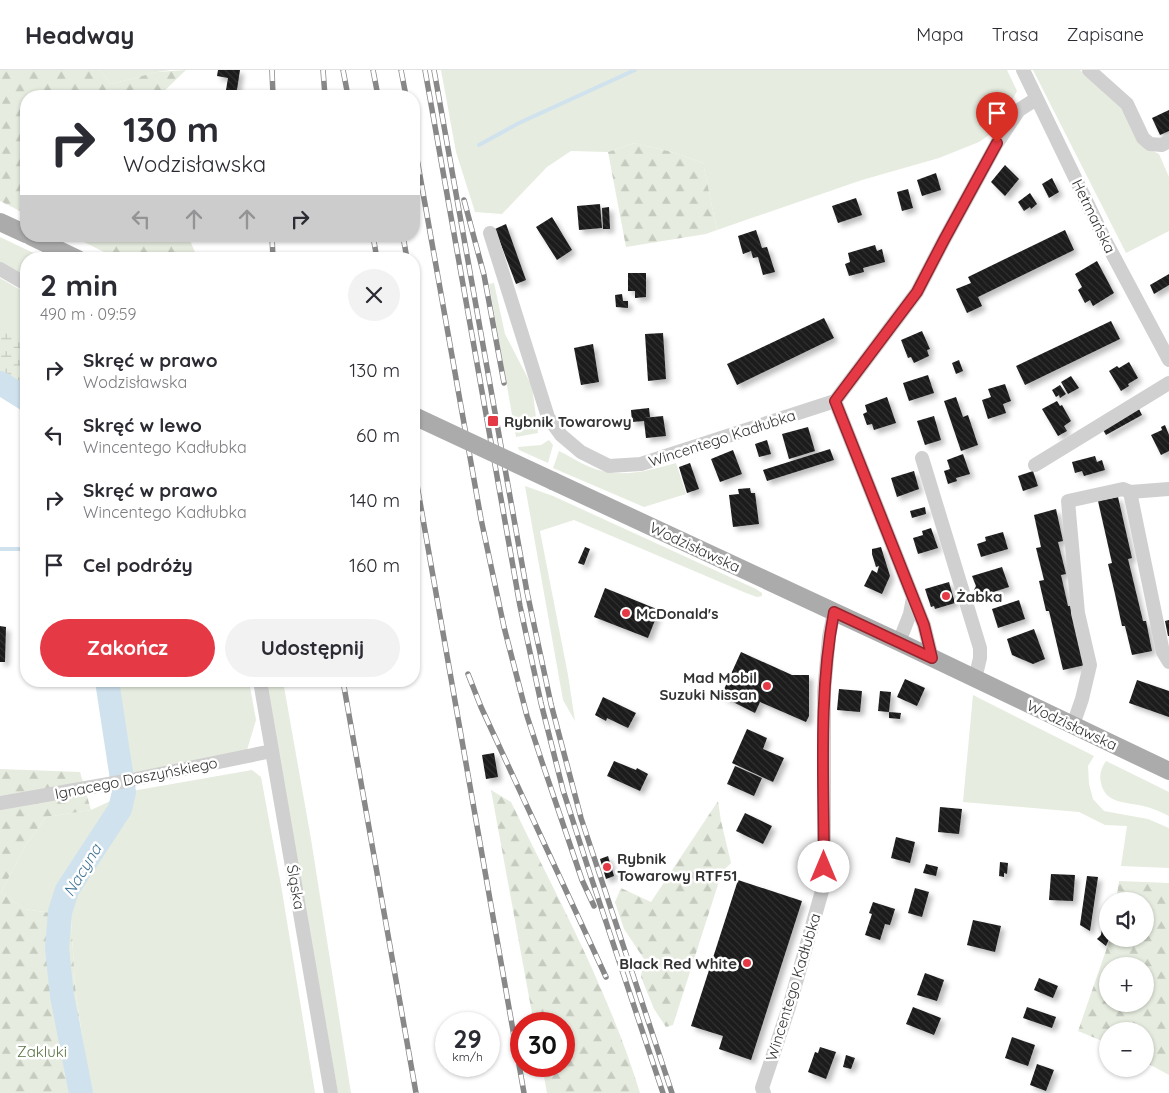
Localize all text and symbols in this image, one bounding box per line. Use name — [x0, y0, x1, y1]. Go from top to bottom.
text: Headway — [25, 20, 134, 50]
text: Mapa — [916, 23, 964, 46]
text: Trasa — [992, 23, 1039, 46]
text: Zapisane — [1067, 23, 1144, 46]
pin — [976, 92, 1018, 143]
icon: arrive — [983, 99, 1011, 127]
text: 130 m — [123, 107, 219, 151]
icon: right — [40, 110, 105, 175]
text: Wodzisławska — [123, 150, 266, 178]
street label: Hetmańska — [1068, 176, 1120, 256]
icon: left — [127, 205, 155, 233]
icon: ahead — [180, 205, 208, 233]
icon: ahead — [233, 205, 261, 233]
icon: right — [286, 205, 314, 233]
text: 2 min — [40, 266, 118, 304]
button: close — [348, 269, 400, 321]
text: 490 m · 09:59 — [40, 304, 136, 324]
text: Skręć w prawo — [83, 348, 218, 372]
icon: right — [40, 356, 68, 384]
text: 130 m — [349, 358, 400, 382]
text: Wodzisławska — [83, 372, 187, 392]
street label: Wincentego Kadłubka — [646, 405, 798, 471]
place label: Rybnik Towarowy — [504, 412, 632, 431]
text: Skręć w lewo — [83, 413, 202, 437]
marker: Rybnik Towarowy — [486, 414, 500, 428]
icon: left — [40, 421, 68, 449]
text: 60 m — [356, 423, 400, 447]
text: Wincentego Kadłubka — [83, 437, 247, 457]
text: Skręć w prawo — [83, 478, 218, 502]
icon: right — [40, 486, 68, 514]
text: 140 m — [349, 488, 400, 512]
text: Wincentego Kadłubka — [83, 502, 247, 522]
street label: Wodzisławska — [647, 518, 743, 576]
icon: arrive — [40, 551, 68, 579]
text: Cel podróży — [83, 553, 193, 577]
text: 160 m — [349, 553, 400, 577]
place label: Żabka — [956, 587, 1002, 606]
marker: Żabka — [940, 590, 952, 602]
place label: McDonald's — [636, 604, 718, 623]
marker: McDonald's — [620, 607, 632, 619]
button: Zakończ — [40, 619, 215, 677]
button: Udostępnij — [225, 619, 400, 677]
place label: Mad Mobil Suzuki Nissan — [659, 668, 757, 704]
marker: Mad Mobil Suzuki Nissan — [761, 680, 773, 692]
street label: Wodzisławska — [1024, 696, 1120, 754]
street label: Ignacego Daszyńskiego — [53, 753, 219, 803]
water label: Nacyna — [59, 839, 106, 900]
position arrow — [797, 840, 849, 892]
place label: Rybnik Towarowy RTF51 — [617, 849, 737, 885]
marker: Rybnik Towarowy RTF51 — [601, 861, 613, 873]
street label: Śląska — [283, 863, 309, 911]
map controls — [1099, 892, 1154, 1077]
button: sound — [1099, 892, 1154, 947]
street label: Wincentego Kadłubka — [761, 911, 825, 1063]
place label: Black Red White — [619, 954, 737, 973]
marker: Black Red White — [741, 957, 753, 969]
button: + — [1099, 957, 1154, 1012]
speed limit sign: 30 — [510, 1012, 575, 1077]
button: − — [1099, 1022, 1154, 1077]
text: 29 — [453, 1023, 482, 1054]
park label: Zakluki — [17, 1042, 67, 1061]
text: km/h — [452, 1049, 483, 1064]

